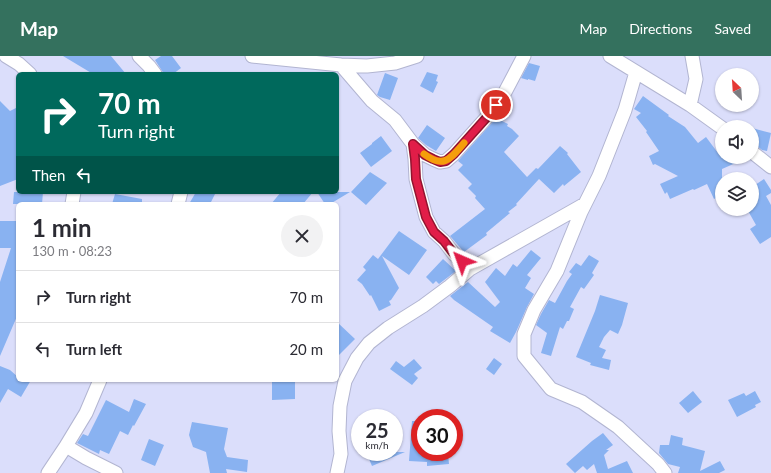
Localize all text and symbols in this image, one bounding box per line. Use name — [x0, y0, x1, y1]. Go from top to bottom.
text: Map — [20, 17, 58, 40]
text: Map — [580, 20, 607, 37]
text: Directions — [629, 20, 692, 37]
text: Saved — [714, 20, 751, 37]
north arrow — [715, 68, 759, 112]
map controls — [715, 68, 759, 216]
text: 70 m — [98, 86, 161, 120]
icon: right — [32, 88, 84, 140]
pin — [479, 88, 513, 122]
icon: arrive — [485, 94, 507, 116]
text: Turn right — [98, 120, 175, 142]
button: sound — [715, 120, 759, 164]
icon: left — [73, 164, 95, 186]
text: Then — [32, 166, 65, 184]
button: layers — [715, 172, 759, 216]
text: 1 min — [32, 213, 92, 242]
button: close — [281, 215, 323, 257]
position arrow — [441, 240, 483, 282]
text: 130 m · 08:23 — [32, 243, 112, 259]
icon: right — [32, 286, 54, 308]
text: Turn right — [66, 288, 131, 306]
text: 70 m — [289, 288, 323, 306]
icon: left — [32, 338, 54, 360]
text: Turn left — [66, 340, 122, 358]
text: 20 m — [289, 340, 323, 358]
speed limit sign: 30 — [411, 409, 463, 461]
text: 25 — [365, 418, 389, 442]
text: km/h — [365, 439, 389, 451]

